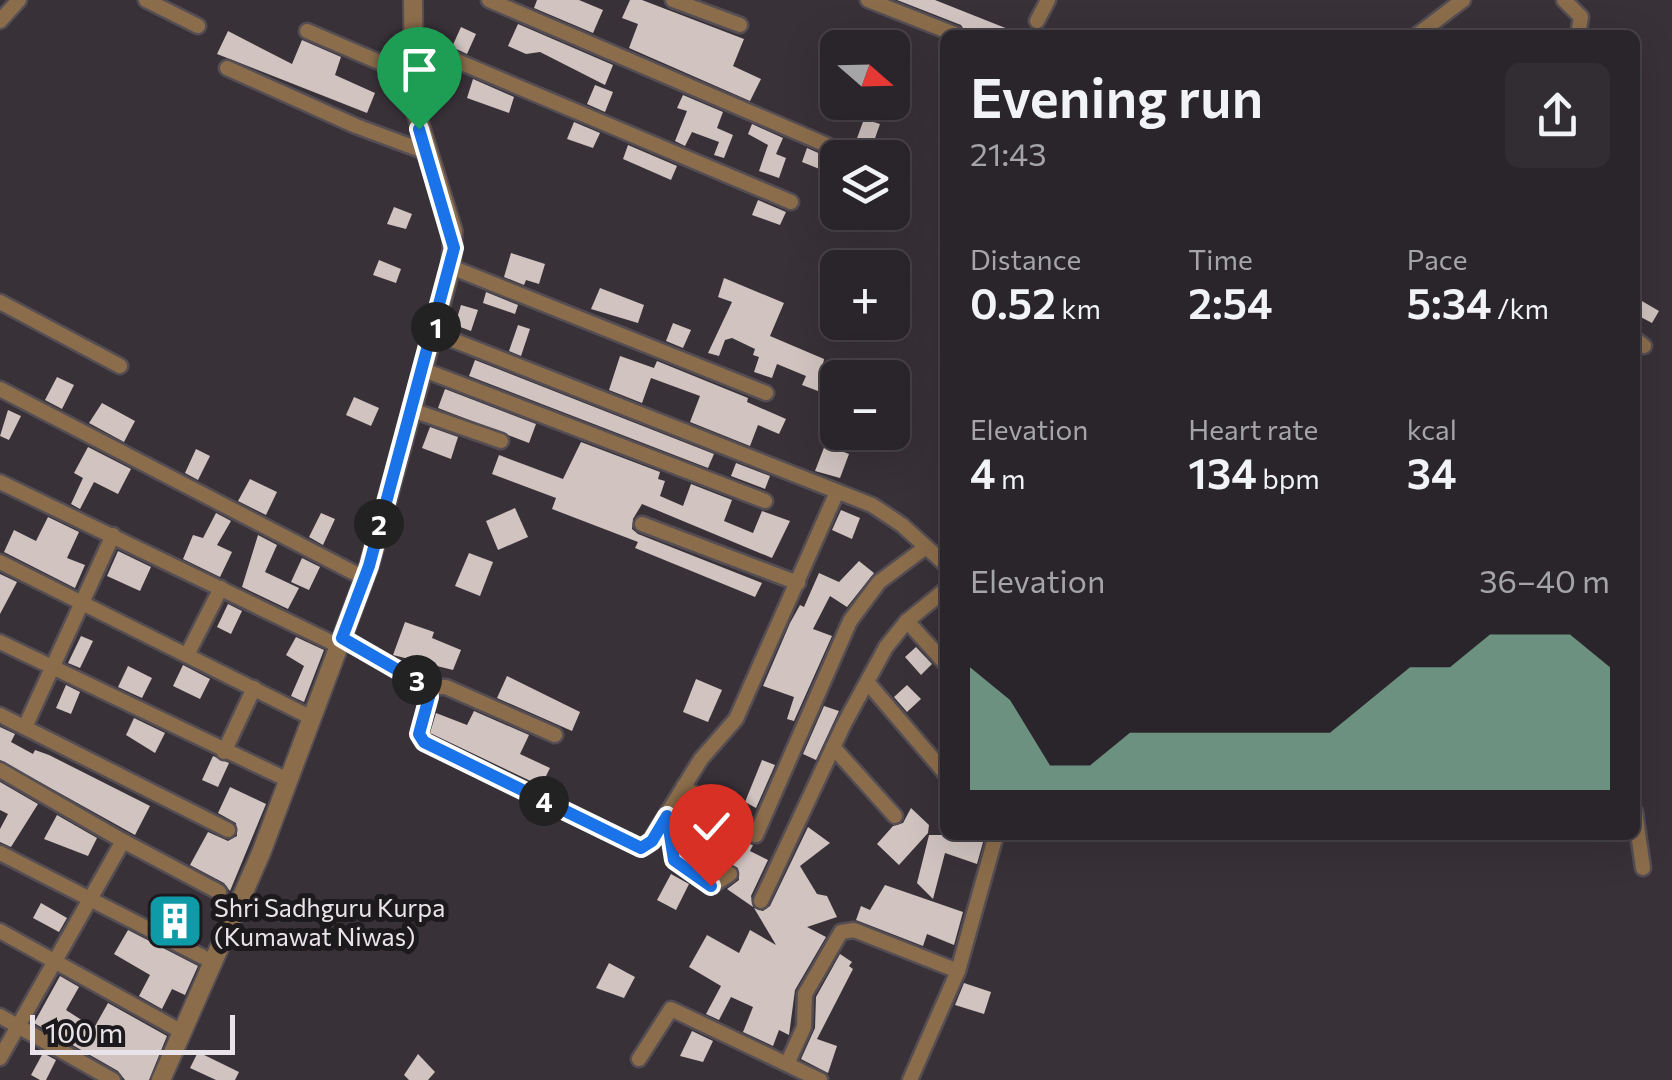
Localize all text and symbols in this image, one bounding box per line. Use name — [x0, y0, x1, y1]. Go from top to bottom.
pin — [377, 27, 462, 130]
north arrow — [820, 30, 910, 120]
map controls — [820, 30, 910, 450]
icon: arrive — [392, 42, 447, 97]
text: Evening run — [970, 62, 1263, 129]
button: share — [1505, 63, 1610, 168]
text: 21:43 — [970, 133, 1046, 173]
button: layers — [820, 140, 910, 230]
text: Distance — [970, 242, 1081, 276]
text: Time — [1188, 242, 1253, 276]
text: Pace — [1407, 242, 1468, 276]
button: + — [820, 250, 910, 340]
text: 0.52 — [970, 276, 1056, 328]
text: 2:54 — [1188, 276, 1273, 328]
text: 5:34 — [1407, 276, 1492, 328]
text: km — [1056, 291, 1101, 325]
text: /km — [1492, 291, 1549, 325]
pin: 1 — [411, 302, 461, 352]
text: 1 — [430, 310, 442, 344]
button: − — [820, 360, 910, 450]
text: Elevation — [970, 412, 1088, 446]
text: Heart rate — [1188, 412, 1318, 446]
text: kcal — [1407, 412, 1457, 446]
text: 4 — [970, 446, 996, 498]
text: 134 — [1188, 446, 1257, 498]
text: 34 — [1407, 446, 1457, 498]
text: m — [996, 461, 1025, 495]
text: bpm — [1257, 461, 1320, 495]
pin: 2 — [354, 499, 404, 549]
text: 2 — [371, 507, 387, 541]
text: Elevation — [970, 560, 1105, 600]
text: 36–40 m — [1479, 560, 1610, 600]
pin: 3 — [392, 655, 442, 705]
text: 3 — [409, 663, 425, 697]
pin: 4 — [519, 776, 569, 826]
text: 4 — [535, 784, 553, 818]
pin — [669, 784, 754, 887]
icon: check — [684, 799, 739, 854]
building icon: Shri Sadhguru Kurpa (Kumawat Niwas) — [145, 891, 205, 951]
place label: Shri Sadhguru Kurpa (Kumawat Niwas) — [214, 892, 445, 951]
scale bar — [30, 1010, 235, 1054]
text: 100 m — [45, 1015, 123, 1049]

